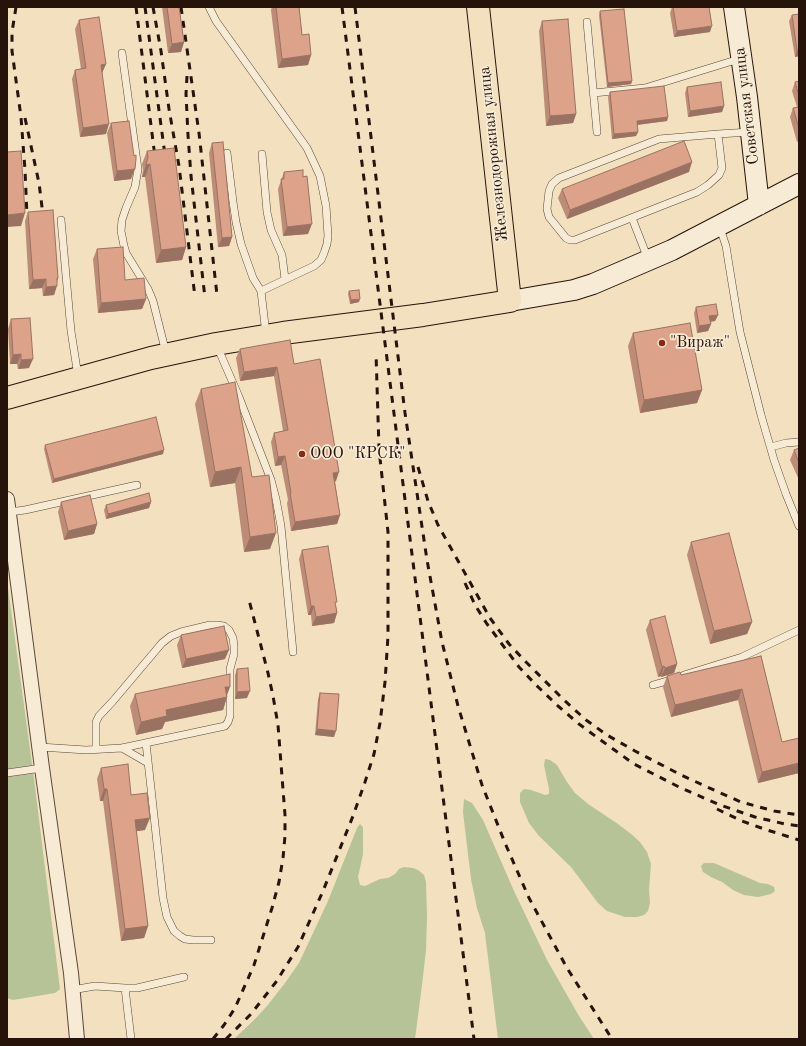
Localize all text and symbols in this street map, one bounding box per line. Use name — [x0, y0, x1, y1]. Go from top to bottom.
street label: Советская улица — [730, 46, 764, 166]
street label: Железнодорожная улица — [475, 65, 513, 243]
place label: "Вираж" — [670, 333, 730, 353]
marker: "Вираж" — [657, 338, 667, 348]
place label: ООО "КРСК" — [310, 444, 406, 464]
marker: ООО "КРСК" — [297, 449, 307, 459]

